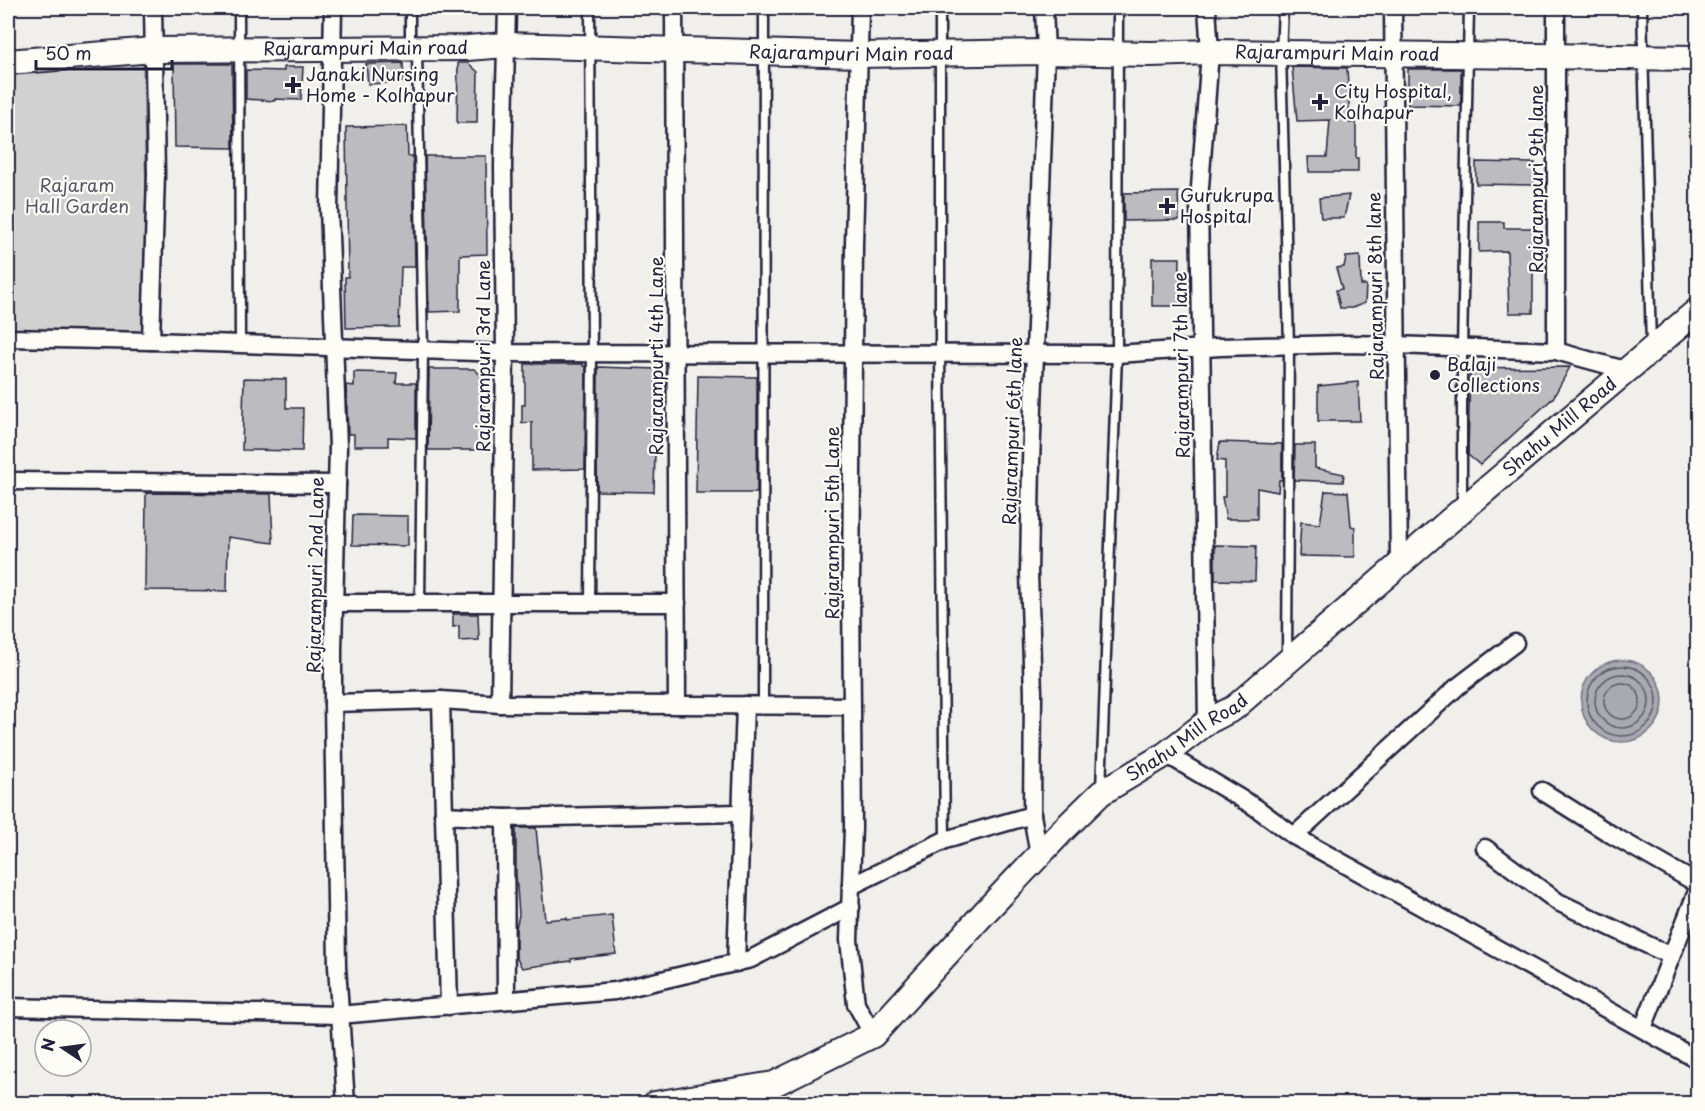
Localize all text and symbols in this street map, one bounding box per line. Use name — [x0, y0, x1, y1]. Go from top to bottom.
scale bar — [36, 33, 172, 71]
street label: Rajarampuri Main road — [263, 33, 468, 61]
street label: Rajarampuri Main road — [749, 37, 954, 67]
street label: Rajarampuri Main road — [1235, 37, 1440, 67]
text: 50 m — [45, 39, 92, 66]
place label: Janaki Nursing Home - Kolhapur — [306, 60, 455, 108]
marker: Janaki Nursing Home - Kolhapur — [284, 76, 302, 94]
place label: City Hospital, Kolhapur — [1334, 77, 1452, 125]
street label: Rajarampuri 9th lane — [1522, 84, 1549, 274]
marker: City Hospital, Kolhapur — [1311, 93, 1329, 111]
park label: Rajaram Hall Garden — [25, 171, 129, 219]
place label: Gurukrupa Hospital — [1180, 181, 1274, 229]
street label: Rajarampuri 8th lane — [1359, 192, 1390, 381]
marker: Gurukrupa Hospital — [1158, 197, 1176, 215]
street label: Rajarampurti 4th Lane — [642, 256, 669, 456]
street label: Rajarampuri 3rd Lane — [469, 260, 496, 452]
street label: Rajarampuri 7th lane — [1165, 271, 1196, 459]
street label: Rajarampuri 6th lane — [995, 336, 1028, 526]
place label: Balaji Collections — [1447, 350, 1540, 398]
marker: Balaji Collections — [1428, 368, 1442, 382]
street label: Shahu Mill Road — [1496, 370, 1622, 482]
street label: Rajarampuri 5th Lane — [818, 426, 845, 620]
street label: Rajarampuri 2nd Lane — [299, 476, 330, 674]
street label: Shahu Mill Road — [1120, 687, 1253, 787]
north arrow — [33, 1018, 93, 1078]
text: N — [34, 1036, 61, 1053]

